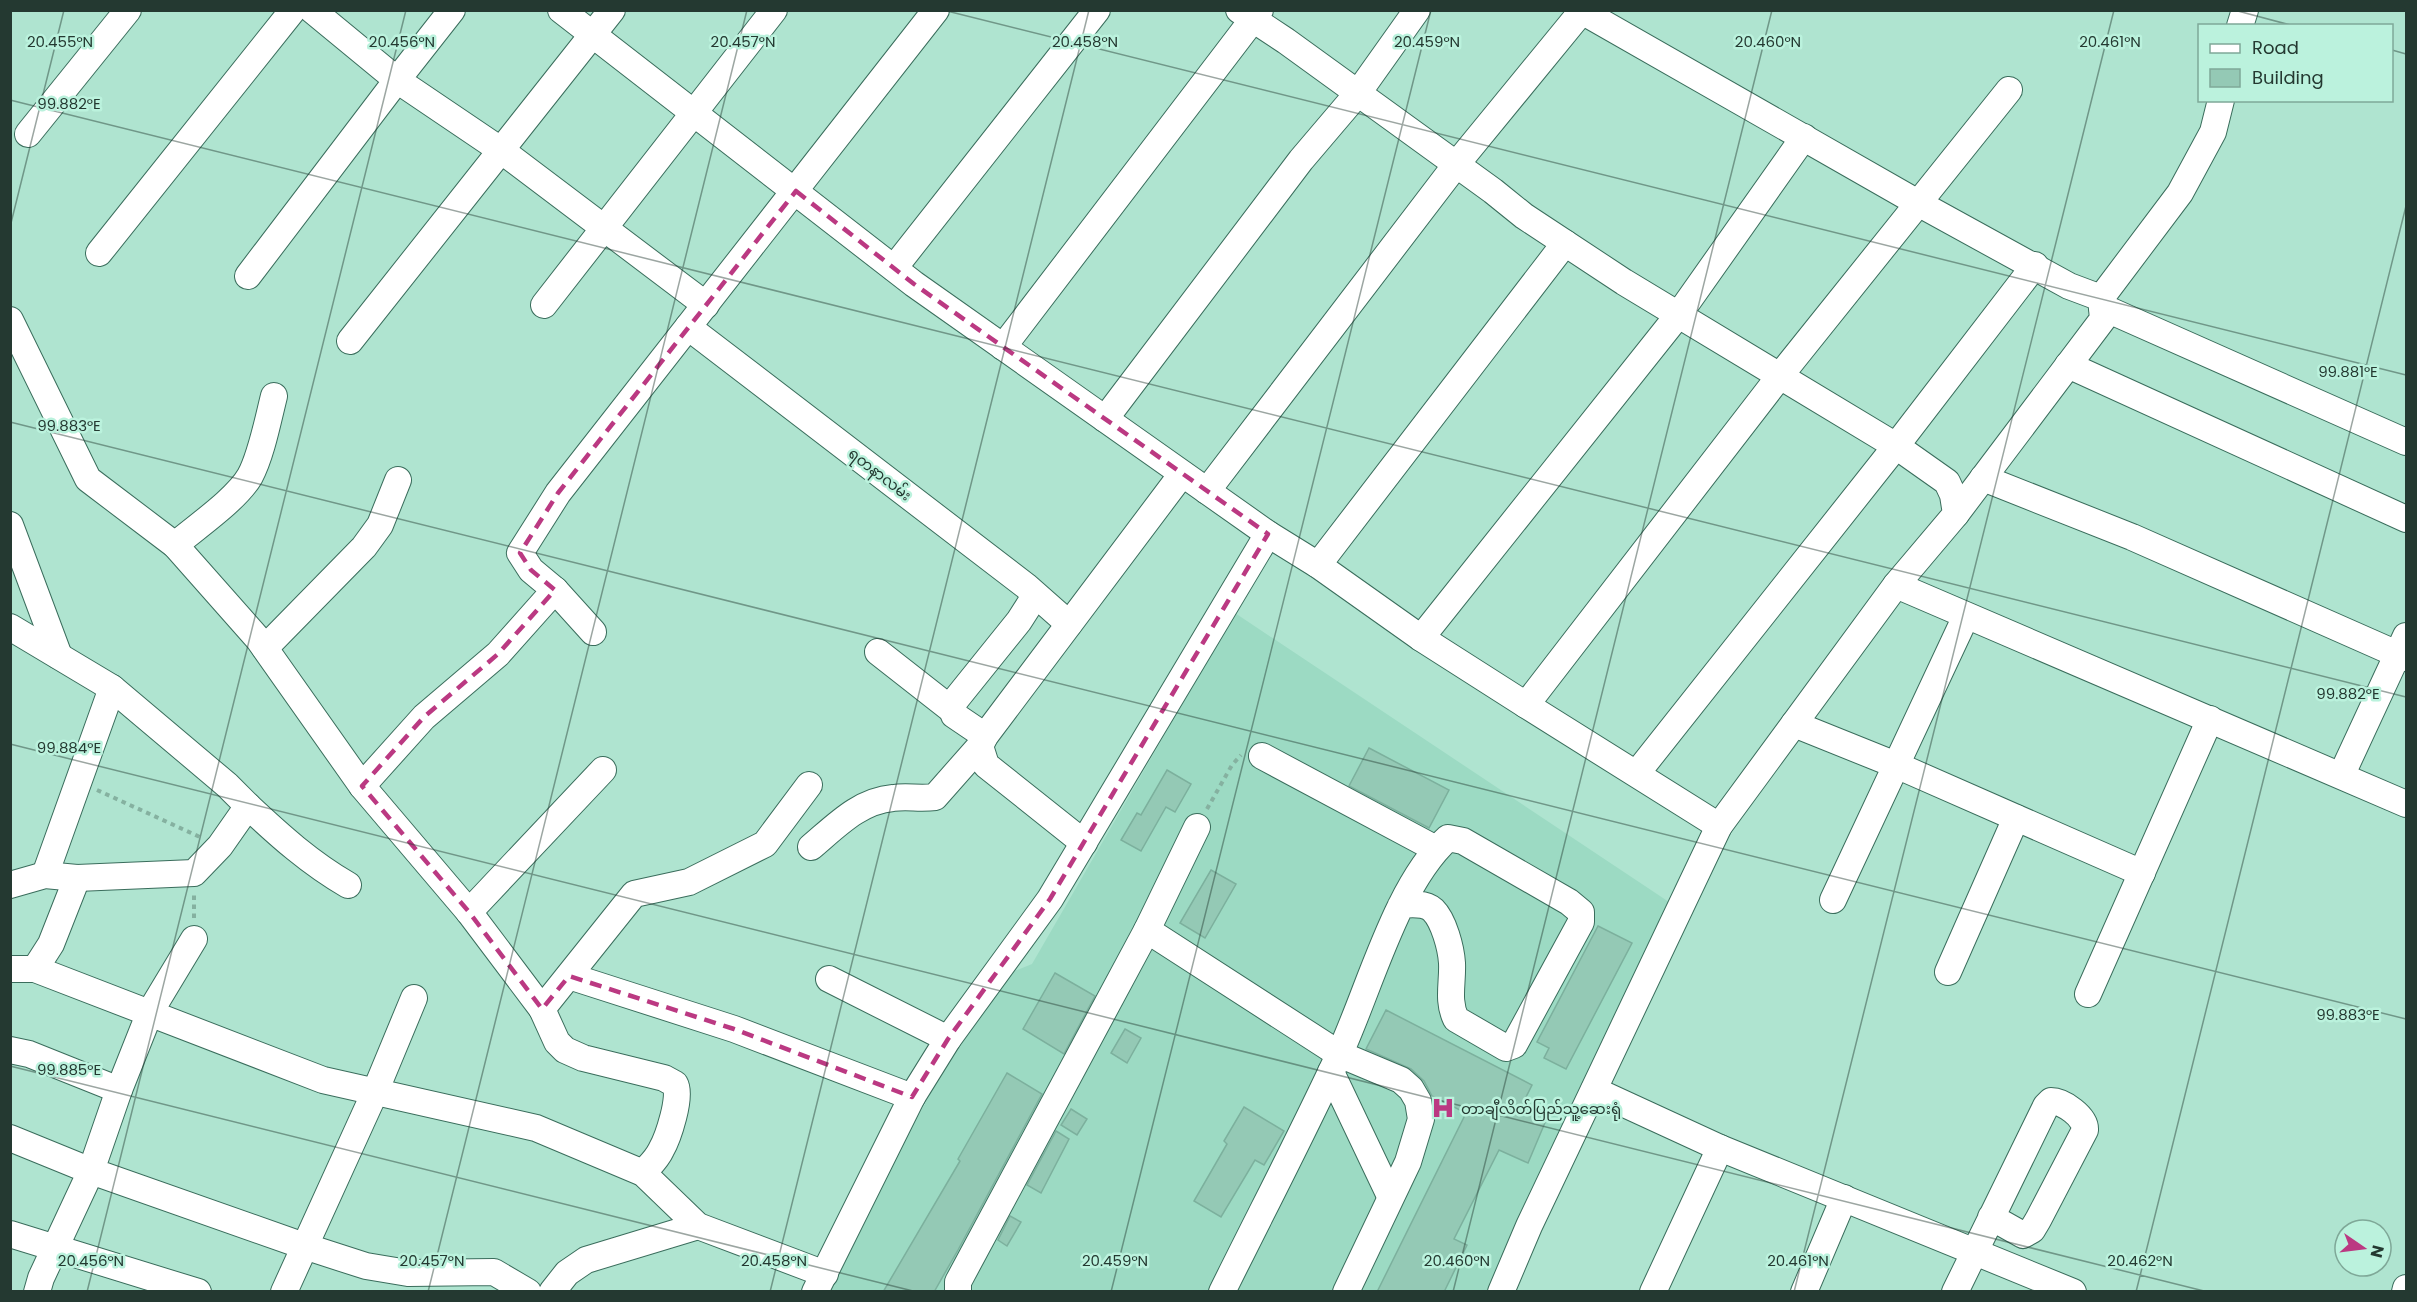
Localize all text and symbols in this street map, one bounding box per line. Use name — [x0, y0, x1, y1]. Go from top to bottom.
legend — [2198, 24, 2393, 102]
text: 20.455°N — [27, 31, 93, 52]
text: 20.456°N — [369, 31, 435, 52]
text: 20.457°N — [711, 31, 775, 52]
text: 20.458°N — [1052, 31, 1118, 52]
text: 20.459°N — [1394, 31, 1460, 52]
text: 20.460°N — [1735, 31, 1801, 52]
text: 20.461°N — [2079, 31, 2141, 52]
text: Road — [2252, 35, 2299, 60]
text: Building — [2252, 65, 2324, 90]
text: 99.882°E — [37, 93, 101, 114]
text: 99.881°E — [2318, 361, 2378, 382]
text: 99.883°E — [37, 415, 101, 436]
street label: ရတနာလမ်း — [843, 443, 916, 507]
text: 99.882°E — [2316, 683, 2380, 704]
text: 99.884°E — [37, 737, 101, 758]
text: 99.883°E — [2316, 1004, 2380, 1025]
text: 99.885°E — [37, 1059, 101, 1080]
hospital icon: တာချီလိတ်ပြည်သူ့ဆေးရုံ — [1430, 1095, 1456, 1121]
place label: တာချီလိတ်ပြည်သူ့ဆေးရုံ — [1461, 1098, 1621, 1121]
north arrow — [2333, 1218, 2393, 1278]
text: N — [2364, 1243, 2390, 1260]
text: 20.456°N — [58, 1250, 124, 1271]
text: 20.457°N — [400, 1250, 464, 1271]
text: 20.458°N — [741, 1250, 807, 1271]
text: 20.459°N — [1082, 1250, 1148, 1271]
text: 20.460°N — [1424, 1250, 1490, 1271]
text: 20.461°N — [1767, 1250, 1829, 1271]
text: 20.462°N — [2107, 1250, 2173, 1271]

